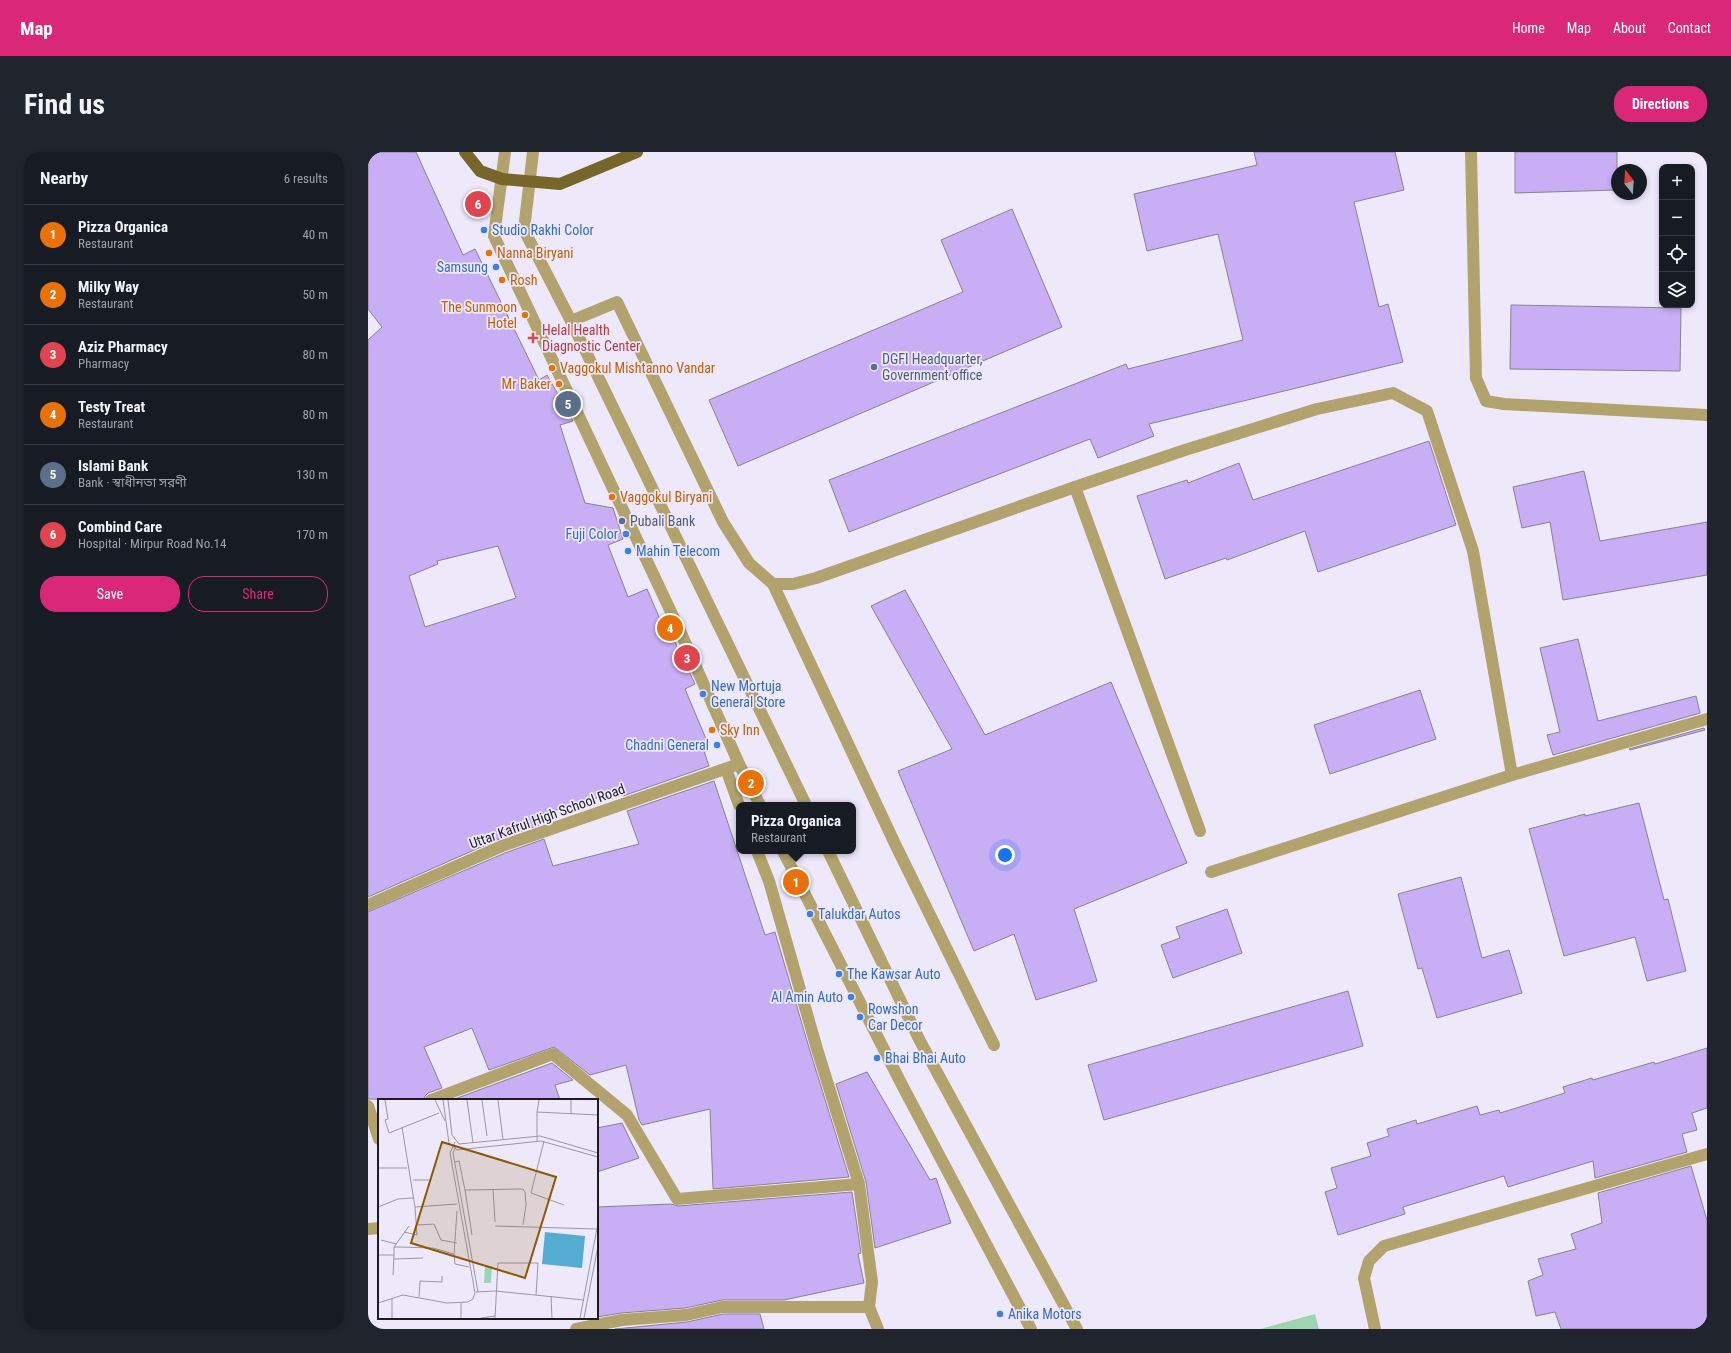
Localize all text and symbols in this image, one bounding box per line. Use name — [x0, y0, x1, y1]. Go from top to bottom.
text: Map — [20, 17, 53, 40]
text: Home — [1512, 20, 1545, 36]
text: Map — [1567, 20, 1591, 36]
text: About — [1613, 20, 1646, 36]
text: Contact — [1668, 20, 1711, 36]
button: Directions — [1614, 86, 1707, 122]
text: Find us — [24, 88, 105, 121]
north arrow — [1611, 164, 1647, 200]
map controls — [1659, 164, 1695, 308]
button: + — [1659, 164, 1695, 200]
text: Nearby — [40, 168, 88, 188]
text: 6 results — [284, 171, 328, 186]
pin: 6 — [465, 189, 491, 219]
button: − — [1659, 200, 1695, 236]
text: Pizza Organica — [78, 218, 168, 236]
place label: Studio Rakhi Color — [492, 222, 594, 238]
marker: Studio Rakhi Color — [479, 225, 489, 235]
text: 1 — [50, 227, 56, 242]
text: 40 m — [302, 227, 328, 242]
text: Restaurant — [78, 236, 133, 251]
button: locate — [1659, 236, 1695, 272]
place label: Nanna Biryani — [497, 245, 574, 261]
marker: Nanna Biryani — [484, 248, 494, 258]
place label: Samsung — [437, 259, 488, 275]
marker: Samsung — [491, 262, 501, 272]
place label: Rosh — [510, 272, 538, 288]
button: layers — [1659, 272, 1695, 308]
marker: Rosh — [497, 275, 507, 285]
text: Milky Way — [78, 278, 139, 296]
text: 2 — [50, 287, 56, 302]
text: 50 m — [302, 287, 328, 302]
text: Restaurant — [78, 296, 133, 311]
place label: The Sunmoon Hotel — [441, 299, 517, 331]
marker: The Sunmoon Hotel — [520, 310, 530, 320]
place label: Helal Health Diagnostic Center — [542, 322, 640, 354]
marker: Helal Health Diagnostic Center — [527, 332, 539, 344]
text: Aziz Pharmacy — [78, 338, 168, 356]
text: 3 — [50, 347, 56, 362]
text: 80 m — [302, 347, 328, 362]
place label: DGFI Headquarter, Government office — [882, 351, 983, 383]
text: Pharmacy — [78, 356, 129, 371]
place label: Vaggokul Mishtanno Vandar — [560, 360, 715, 376]
marker: DGFI Headquarter, Government office — [869, 362, 879, 372]
marker: Vaggokul Mishtanno Vandar — [547, 363, 557, 373]
place label: Mr Baker — [502, 376, 551, 392]
marker: Mr Baker — [554, 379, 564, 389]
pin: 5 — [555, 389, 581, 419]
text: Testy Treat — [78, 398, 145, 416]
text: 4 — [50, 407, 56, 422]
text: 80 m — [302, 407, 328, 422]
text: Restaurant — [78, 416, 133, 431]
text: Islami Bank — [78, 457, 148, 475]
text: 5 — [50, 467, 56, 482]
text: 130 m — [296, 467, 328, 482]
text: Bank · স্বাধীনতা সরণী — [78, 475, 187, 490]
place label: Vaggokul Biryani — [620, 489, 712, 505]
marker: Vaggokul Biryani — [607, 492, 617, 502]
place label: Pubali Bank — [630, 513, 696, 529]
marker: Pubali Bank — [617, 516, 627, 526]
text: Combind Care — [78, 518, 162, 536]
place label: Fuji Color — [566, 526, 618, 542]
text: 6 — [50, 527, 56, 542]
text: 170 m — [296, 527, 328, 542]
marker: Fuji Color — [621, 529, 631, 539]
text: Hospital · Mirpur Road No.14 — [78, 536, 226, 551]
place label: Mahin Telecom — [636, 543, 720, 559]
marker: Mahin Telecom — [623, 546, 633, 556]
button: Save — [40, 576, 180, 612]
button: Share — [188, 576, 328, 612]
pin: 4 — [657, 613, 683, 643]
pin: 3 — [674, 643, 700, 673]
place label: New Mortuja General Store — [711, 678, 786, 710]
marker: New Mortuja General Store — [698, 689, 708, 699]
place label: Sky Inn — [720, 722, 760, 738]
marker: Sky Inn — [707, 725, 717, 735]
place label: Chadni General — [625, 737, 709, 753]
marker: Chadni General — [712, 740, 722, 750]
pin: 2 — [738, 768, 764, 798]
street label: Uttar Kafrul High School Road — [467, 780, 627, 852]
popup — [736, 802, 856, 854]
text: Pizza Organica — [751, 812, 841, 830]
text: Restaurant — [751, 830, 806, 845]
your location — [995, 845, 1015, 865]
pin: 1 — [783, 867, 809, 897]
place label: Talukdar Autos — [818, 906, 901, 922]
marker: Talukdar Autos — [805, 909, 815, 919]
place label: The Kawsar Auto — [847, 966, 941, 982]
marker: The Kawsar Auto — [834, 969, 844, 979]
place label: Al Amin Auto — [771, 989, 843, 1005]
marker: Al Amin Auto — [846, 992, 856, 1002]
place label: Rowshon Car Decor — [868, 1001, 922, 1033]
marker: Rowshon Car Decor — [855, 1012, 865, 1022]
place label: Bhai Bhai Auto — [885, 1050, 966, 1066]
marker: Bhai Bhai Auto — [872, 1053, 882, 1063]
inset map — [378, 1099, 598, 1319]
place label: Anika Motors — [1008, 1306, 1082, 1322]
marker: Anika Motors — [995, 1309, 1005, 1319]

